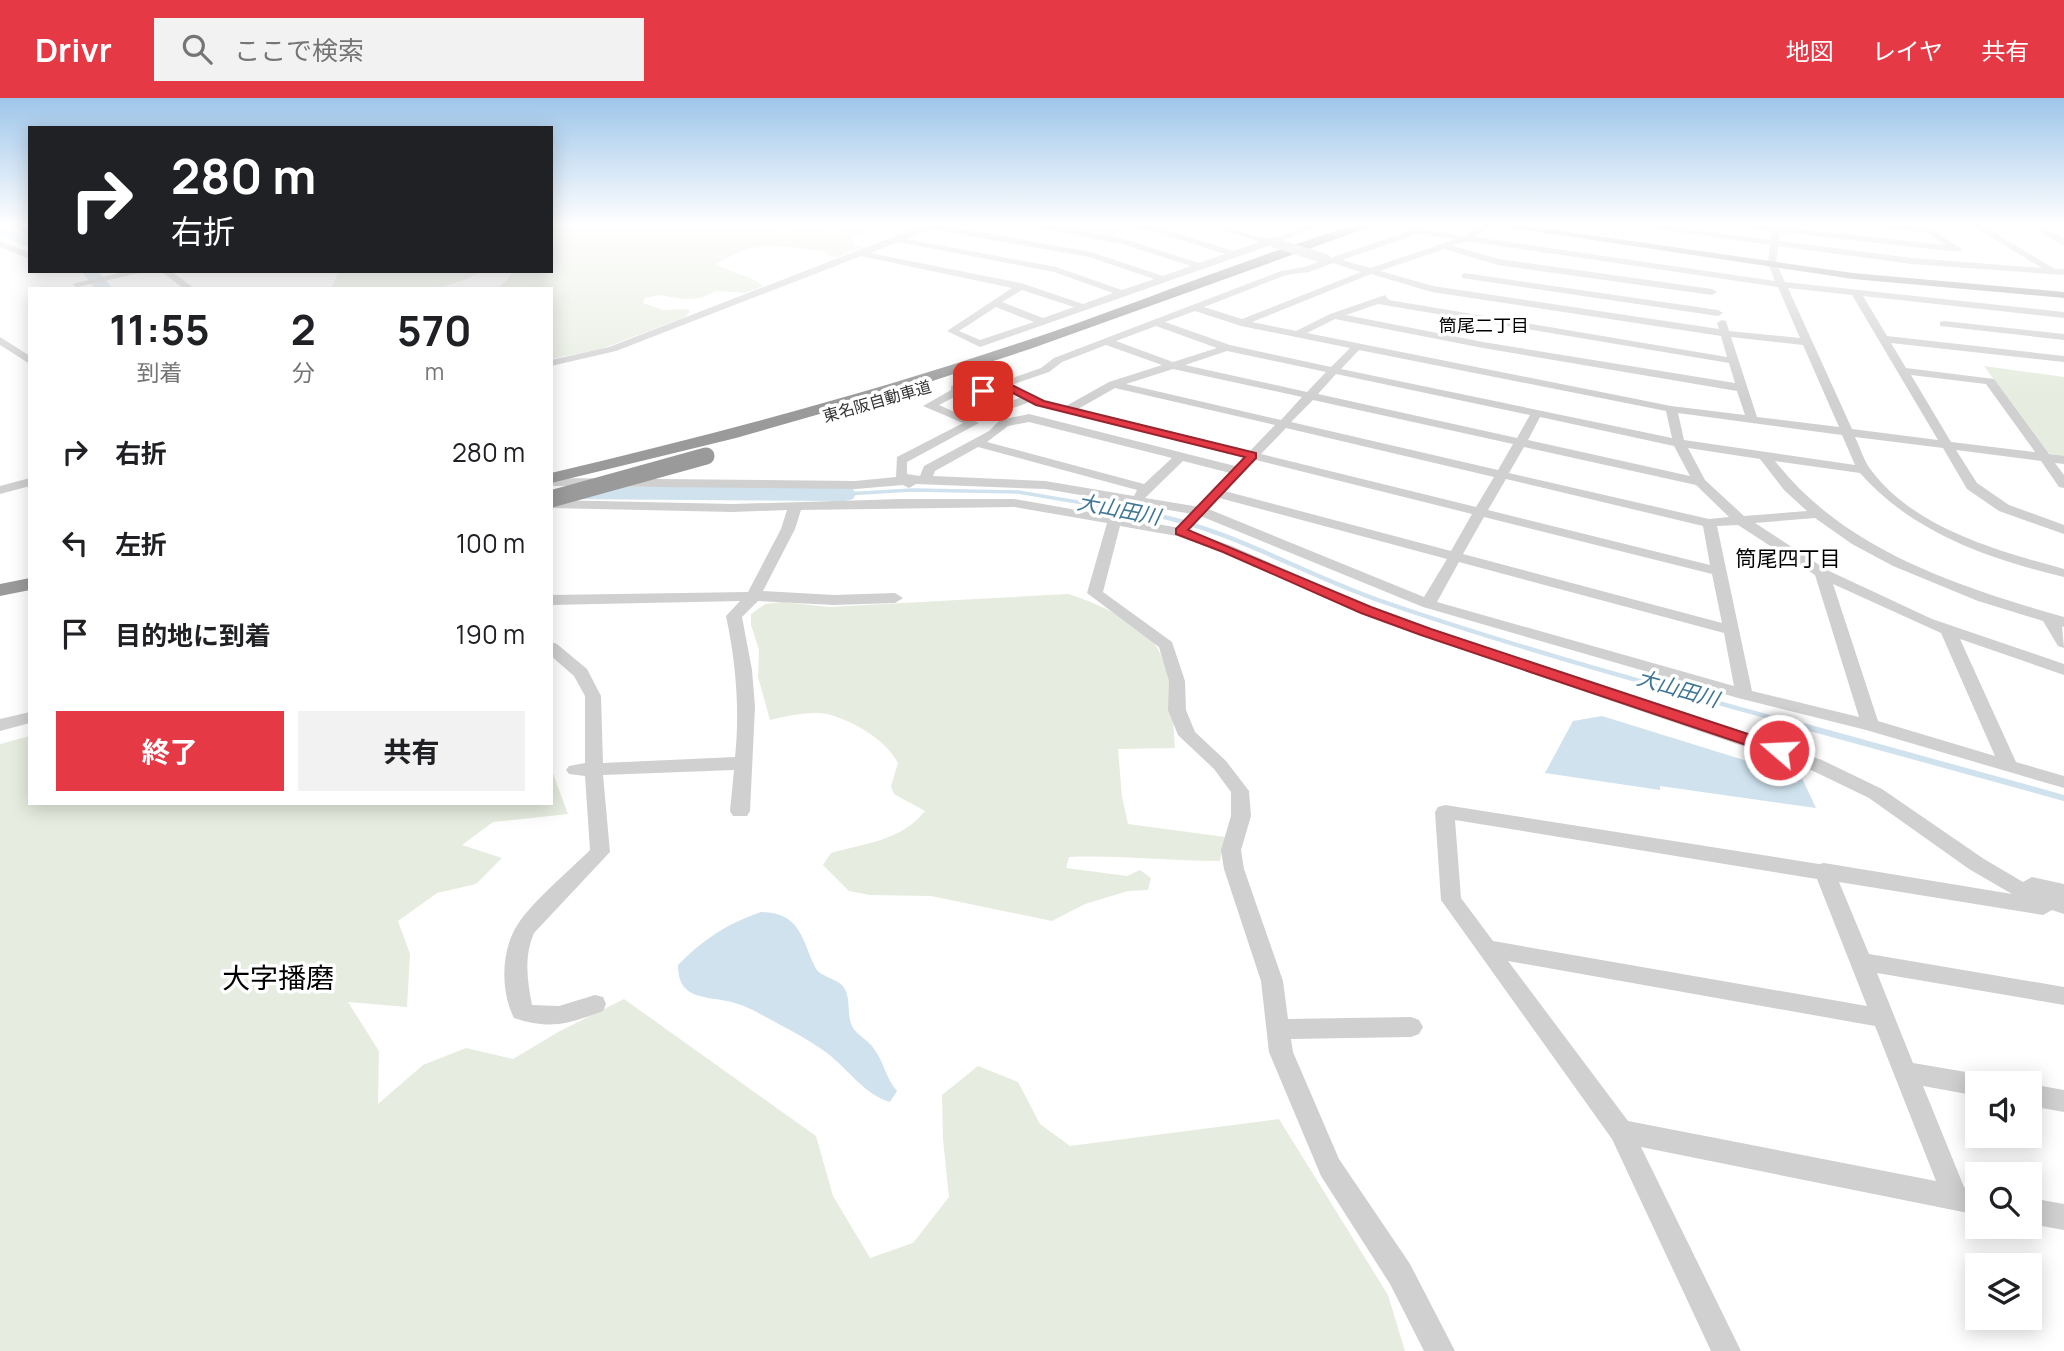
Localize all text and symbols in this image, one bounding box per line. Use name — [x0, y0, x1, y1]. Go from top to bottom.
search box — [154, 18, 644, 81]
text: Drivr — [35, 27, 112, 72]
icon: search — [178, 30, 216, 68]
text: ここで検索 — [234, 32, 364, 68]
text: 地図 — [1786, 34, 1834, 67]
text: レイヤ — [1872, 34, 1943, 67]
text: 共有 — [1981, 34, 2029, 67]
text: 280 m — [171, 142, 316, 209]
icon: right — [56, 154, 147, 245]
text: 右折 — [171, 209, 235, 253]
text: 11:55 — [109, 300, 210, 358]
text: 2 — [291, 300, 316, 358]
text: 570 — [397, 301, 472, 359]
district label: 筒尾二丁目 — [1439, 313, 1529, 337]
text: m — [425, 355, 444, 387]
text: 到着 — [136, 356, 182, 388]
text: 分 — [292, 356, 315, 388]
pin — [953, 361, 1013, 421]
icon: arrive — [964, 372, 1002, 410]
street label: 東名阪自動車道 — [820, 375, 934, 427]
icon: right — [56, 433, 94, 471]
text: 280 m — [452, 434, 525, 470]
text: 右折 — [115, 435, 167, 471]
water label: 大山田川 — [1075, 487, 1165, 531]
icon: left — [56, 524, 94, 562]
text: 100 m — [456, 525, 525, 561]
text: 左折 — [115, 526, 167, 562]
district label: 筒尾四丁目 — [1736, 544, 1841, 572]
icon: arrive — [56, 615, 94, 653]
text: 190 m — [456, 616, 525, 652]
text: 目的地に到着 — [115, 617, 271, 653]
water label: 大山田川 — [1634, 663, 1724, 714]
button: 終了 — [56, 711, 284, 791]
button: 共有 — [298, 711, 525, 791]
position arrow — [1742, 713, 1816, 787]
district label: 大字播磨 — [222, 958, 334, 996]
map controls — [1965, 1071, 2042, 1330]
button: sound — [1965, 1071, 2042, 1148]
button: search — [1965, 1162, 2042, 1239]
button: layers — [1965, 1253, 2042, 1330]

